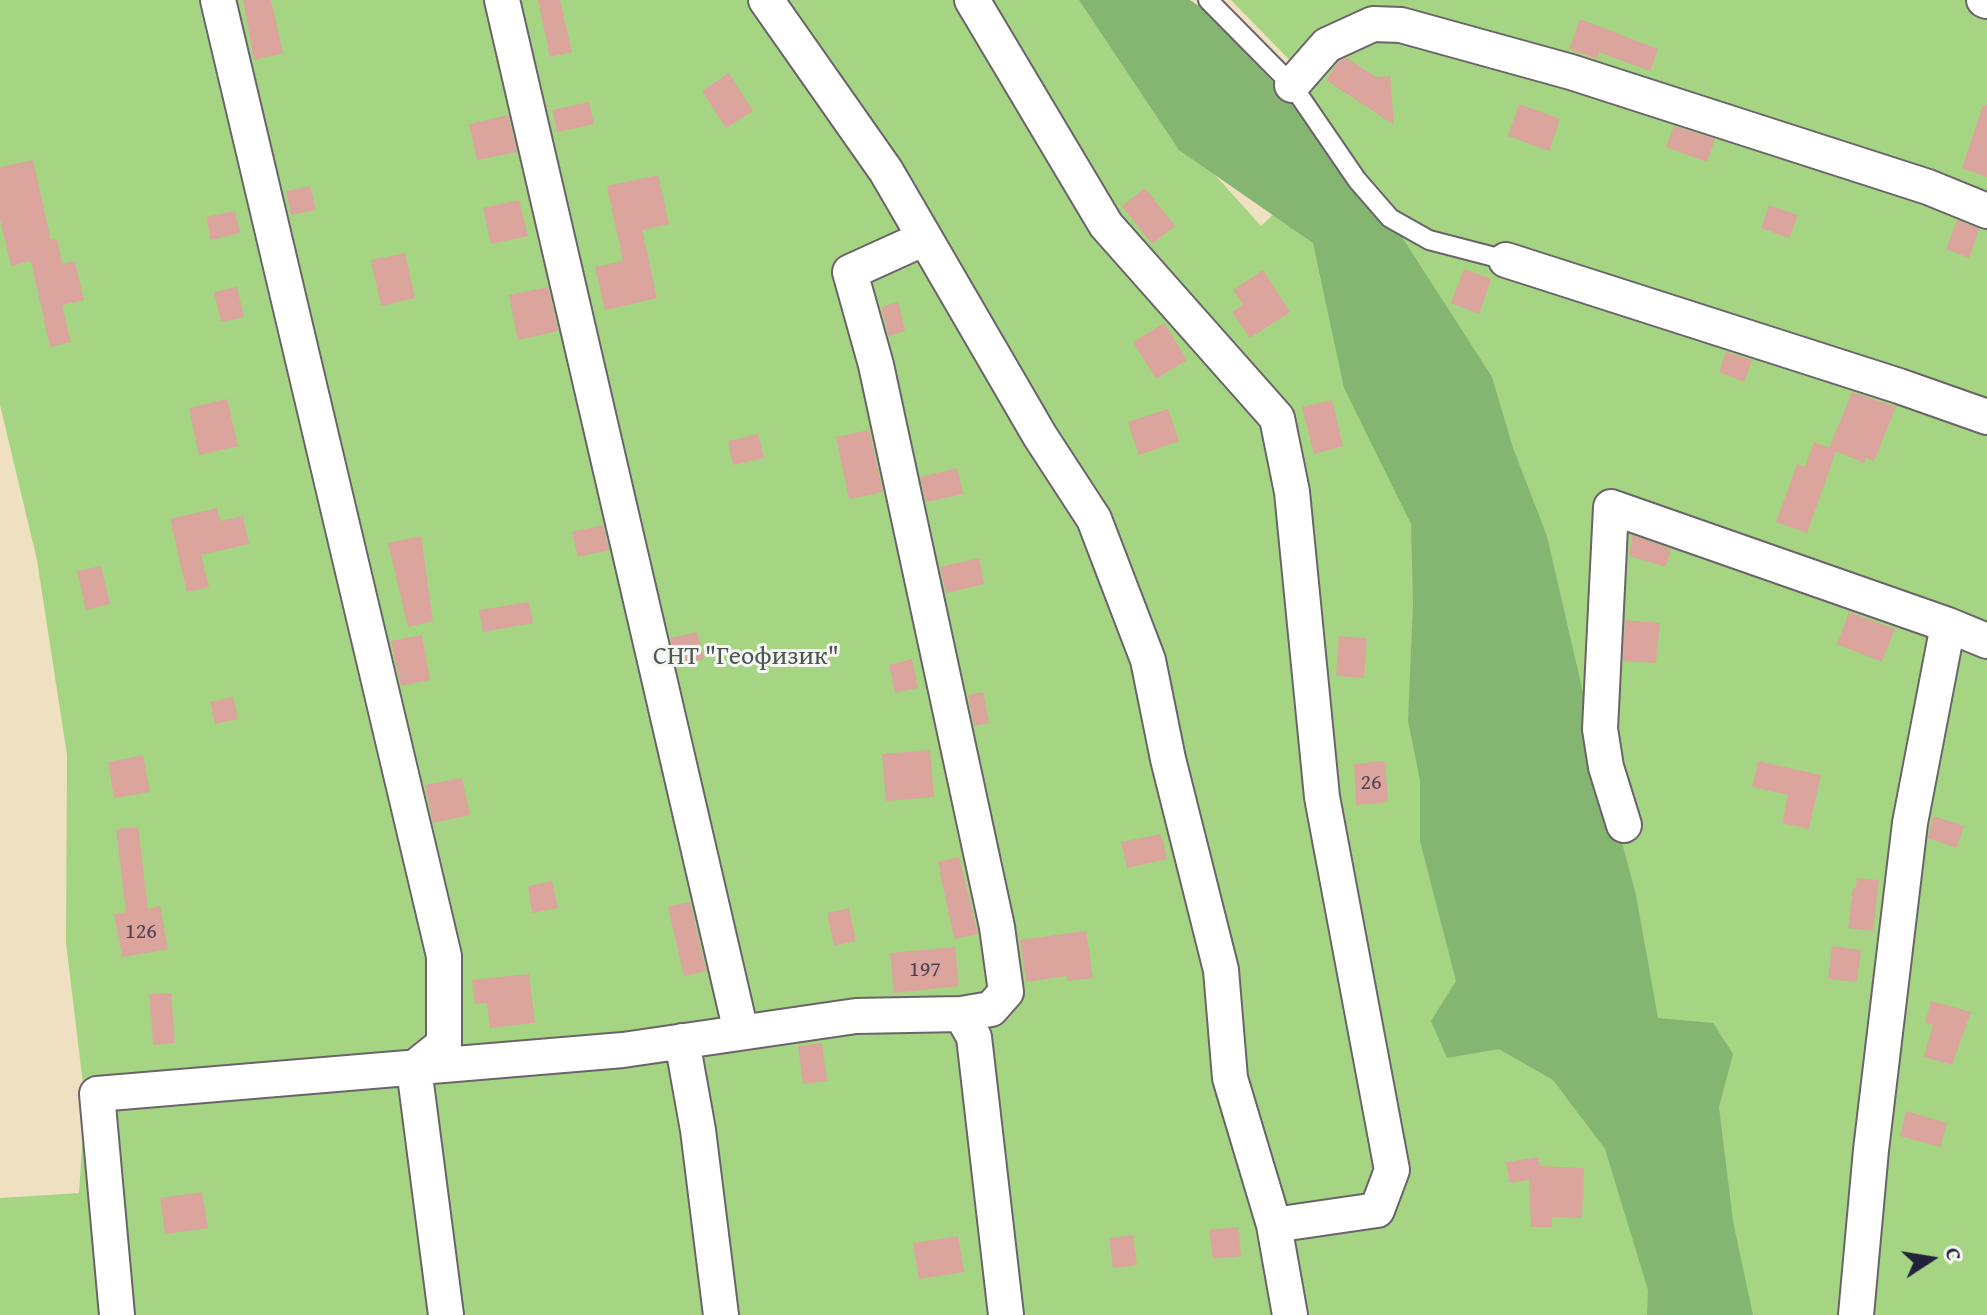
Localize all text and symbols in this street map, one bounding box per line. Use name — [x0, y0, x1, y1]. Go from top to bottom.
park label: СНТ "Геофизик" — [653, 641, 839, 673]
house number: 26 — [1360, 770, 1382, 796]
house number: 126 — [125, 919, 157, 945]
house number: 197 — [909, 957, 941, 983]
north arrow — [1891, 1219, 1971, 1299]
text: С — [1938, 1245, 1971, 1263]

